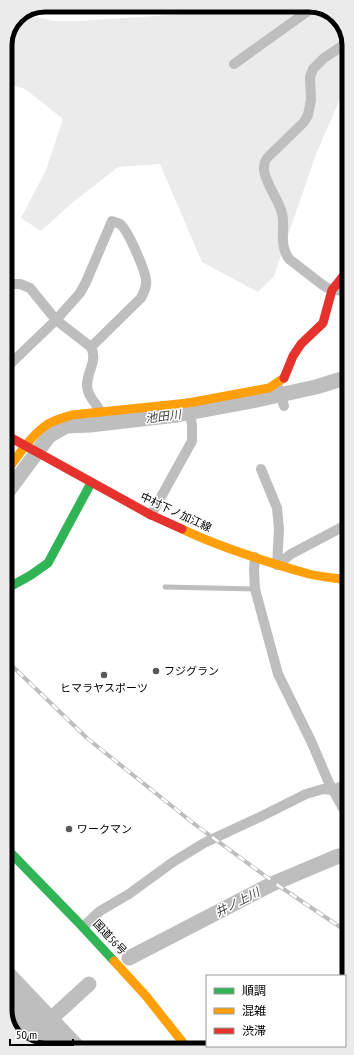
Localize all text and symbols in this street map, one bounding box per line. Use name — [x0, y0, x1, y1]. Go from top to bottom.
water label: 池田川 — [144, 406, 184, 426]
street label: 中村下ノ加江線 — [138, 489, 214, 535]
place label: フジグラン — [164, 664, 219, 678]
marker: フジグラン — [151, 666, 161, 676]
marker: ヒマラヤスポーツ — [99, 670, 109, 680]
place label: ヒマラヤスポーツ — [60, 681, 148, 695]
place label: ワークマン — [77, 822, 132, 836]
marker: ワークマン — [64, 824, 74, 834]
water label: 井ノ上川 — [212, 884, 264, 920]
street label: 国道56号 — [90, 917, 130, 957]
legend — [206, 975, 346, 1047]
text: 順調 — [242, 983, 266, 998]
text: 混雑 — [242, 1003, 266, 1018]
scale bar — [10, 1021, 73, 1047]
text: 渋滞 — [242, 1023, 266, 1038]
text: 50 m — [16, 1027, 37, 1042]

